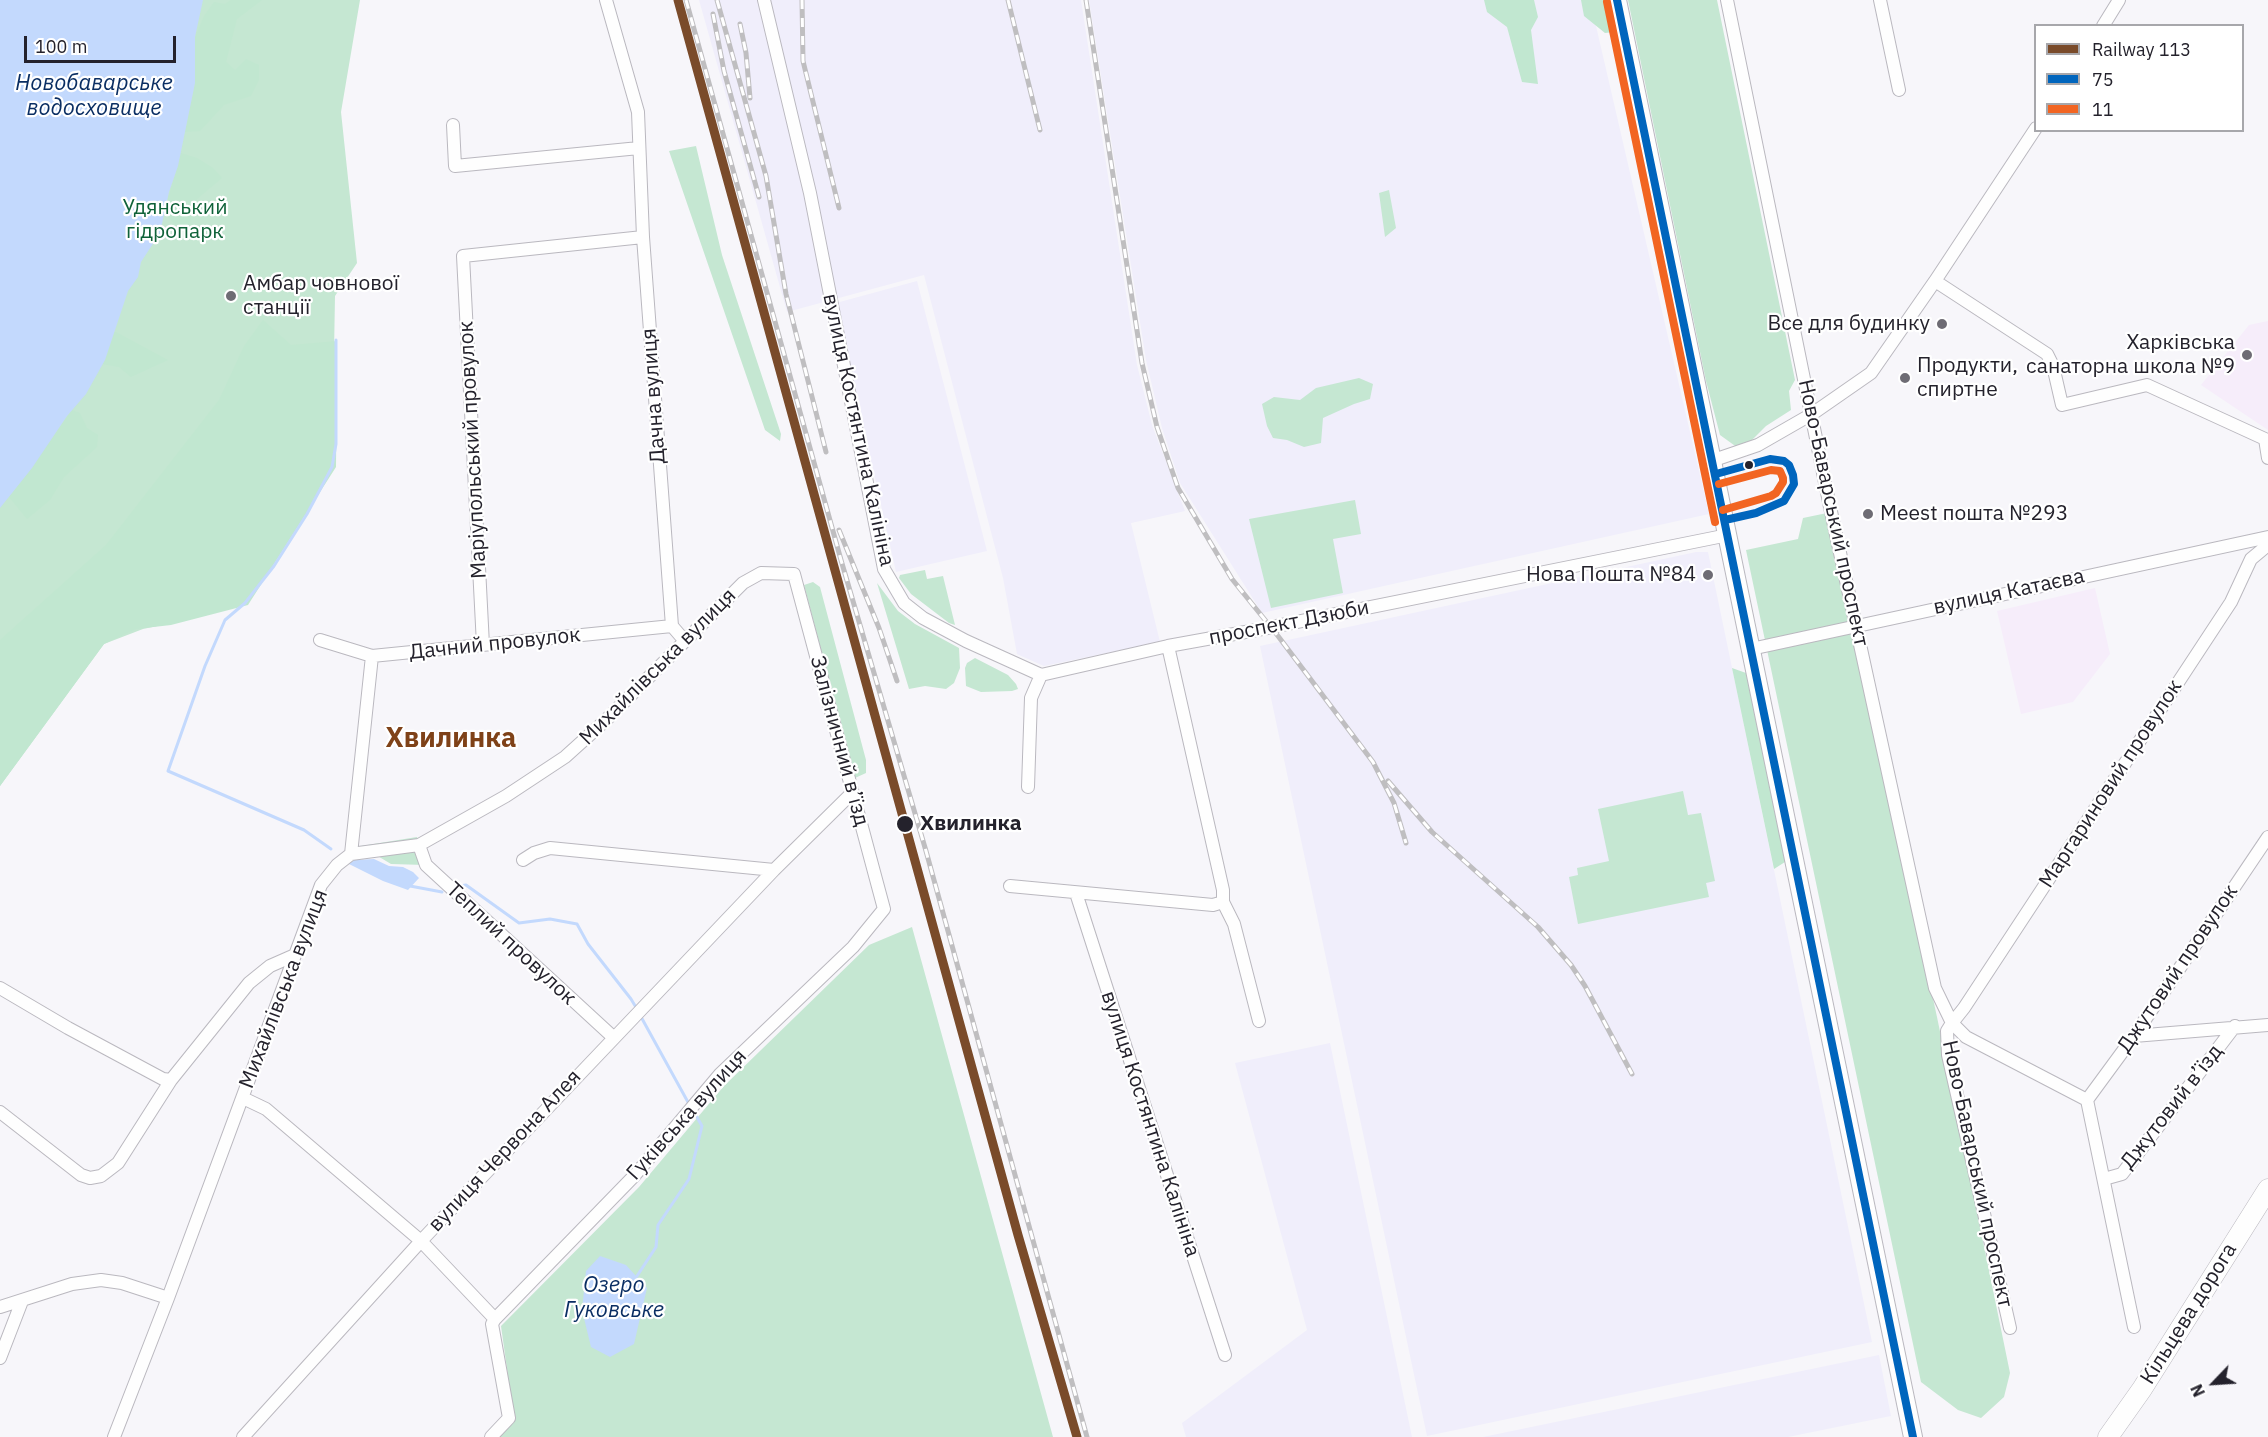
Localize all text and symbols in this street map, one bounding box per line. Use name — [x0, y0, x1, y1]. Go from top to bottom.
scale bar — [27, 24, 178, 62]
legend — [2034, 24, 2244, 132]
text: 100 m — [35, 35, 87, 58]
text: Railway 113 — [2092, 38, 2191, 61]
text: 75 — [2092, 68, 2114, 91]
water label: Новобаварське водосховище — [15, 71, 173, 122]
text: 11 — [2092, 98, 2114, 121]
park label: Удянський гідропарк — [123, 195, 227, 245]
place label: Амбар човнової станції — [243, 271, 399, 321]
marker: Амбар човнової станції — [224, 289, 238, 303]
street label: вулиця Костянтина Калініна — [817, 291, 899, 569]
place label: Все для будинку — [1768, 311, 1930, 337]
marker: Все для будинку — [1935, 317, 1949, 331]
street label: Маріупольський провулок — [454, 320, 492, 580]
street label: Дачна вулиця — [637, 327, 671, 465]
place label: Харківська санаторна школа №9 — [2026, 330, 2235, 380]
marker: Харківська санаторна школа №9 — [2240, 348, 2254, 362]
place label: Продукти, спиртне — [1917, 353, 2018, 403]
marker: Продукти, спиртне — [1898, 371, 1912, 385]
street label: Ново-Баварський проспект — [1792, 377, 1874, 649]
unlabelled marker — [1743, 459, 1755, 471]
place label: Meest пошта №293 — [1880, 501, 2068, 527]
marker: Meest пошта №293 — [1861, 507, 1875, 521]
place label: Нова Пошта №84 — [1526, 562, 1696, 588]
street label: вулиця Катаєва — [1931, 564, 2087, 620]
marker: Нова Пошта №84 — [1701, 568, 1715, 582]
street label: Михайлівська вулиця — [574, 583, 742, 751]
street label: проспект Дзюби — [1207, 595, 1371, 651]
street label: Дачний провулок — [408, 622, 582, 666]
street label: Залізничний в’їзд — [804, 653, 874, 829]
street label: Маргариновий провулок — [2034, 675, 2188, 893]
district label: Хвилинка — [386, 723, 516, 755]
place label: Хвилинка — [920, 811, 1022, 837]
marker: Хвилинка — [895, 814, 915, 834]
street label: Теплий провулок — [441, 877, 581, 1011]
street label: Джутовий провулок — [2112, 880, 2244, 1058]
street label: Михайлівська вулиця — [234, 886, 334, 1092]
street label: вулиця Костянтина Калініна — [1095, 988, 1205, 1260]
street label: Ново-Баварський проспект — [1936, 1038, 2018, 1310]
street label: Джутовий в’їзд — [2116, 1040, 2228, 1174]
street label: Гуківська вулиця — [622, 1044, 752, 1186]
street label: вулиця Червона Алея — [423, 1065, 587, 1237]
street label: Кільцева дорога — [2135, 1239, 2243, 1389]
water label: Озеро Гуковське — [564, 1273, 664, 1324]
north arrow — [2184, 1353, 2244, 1413]
text: N — [2186, 1381, 2209, 1400]

